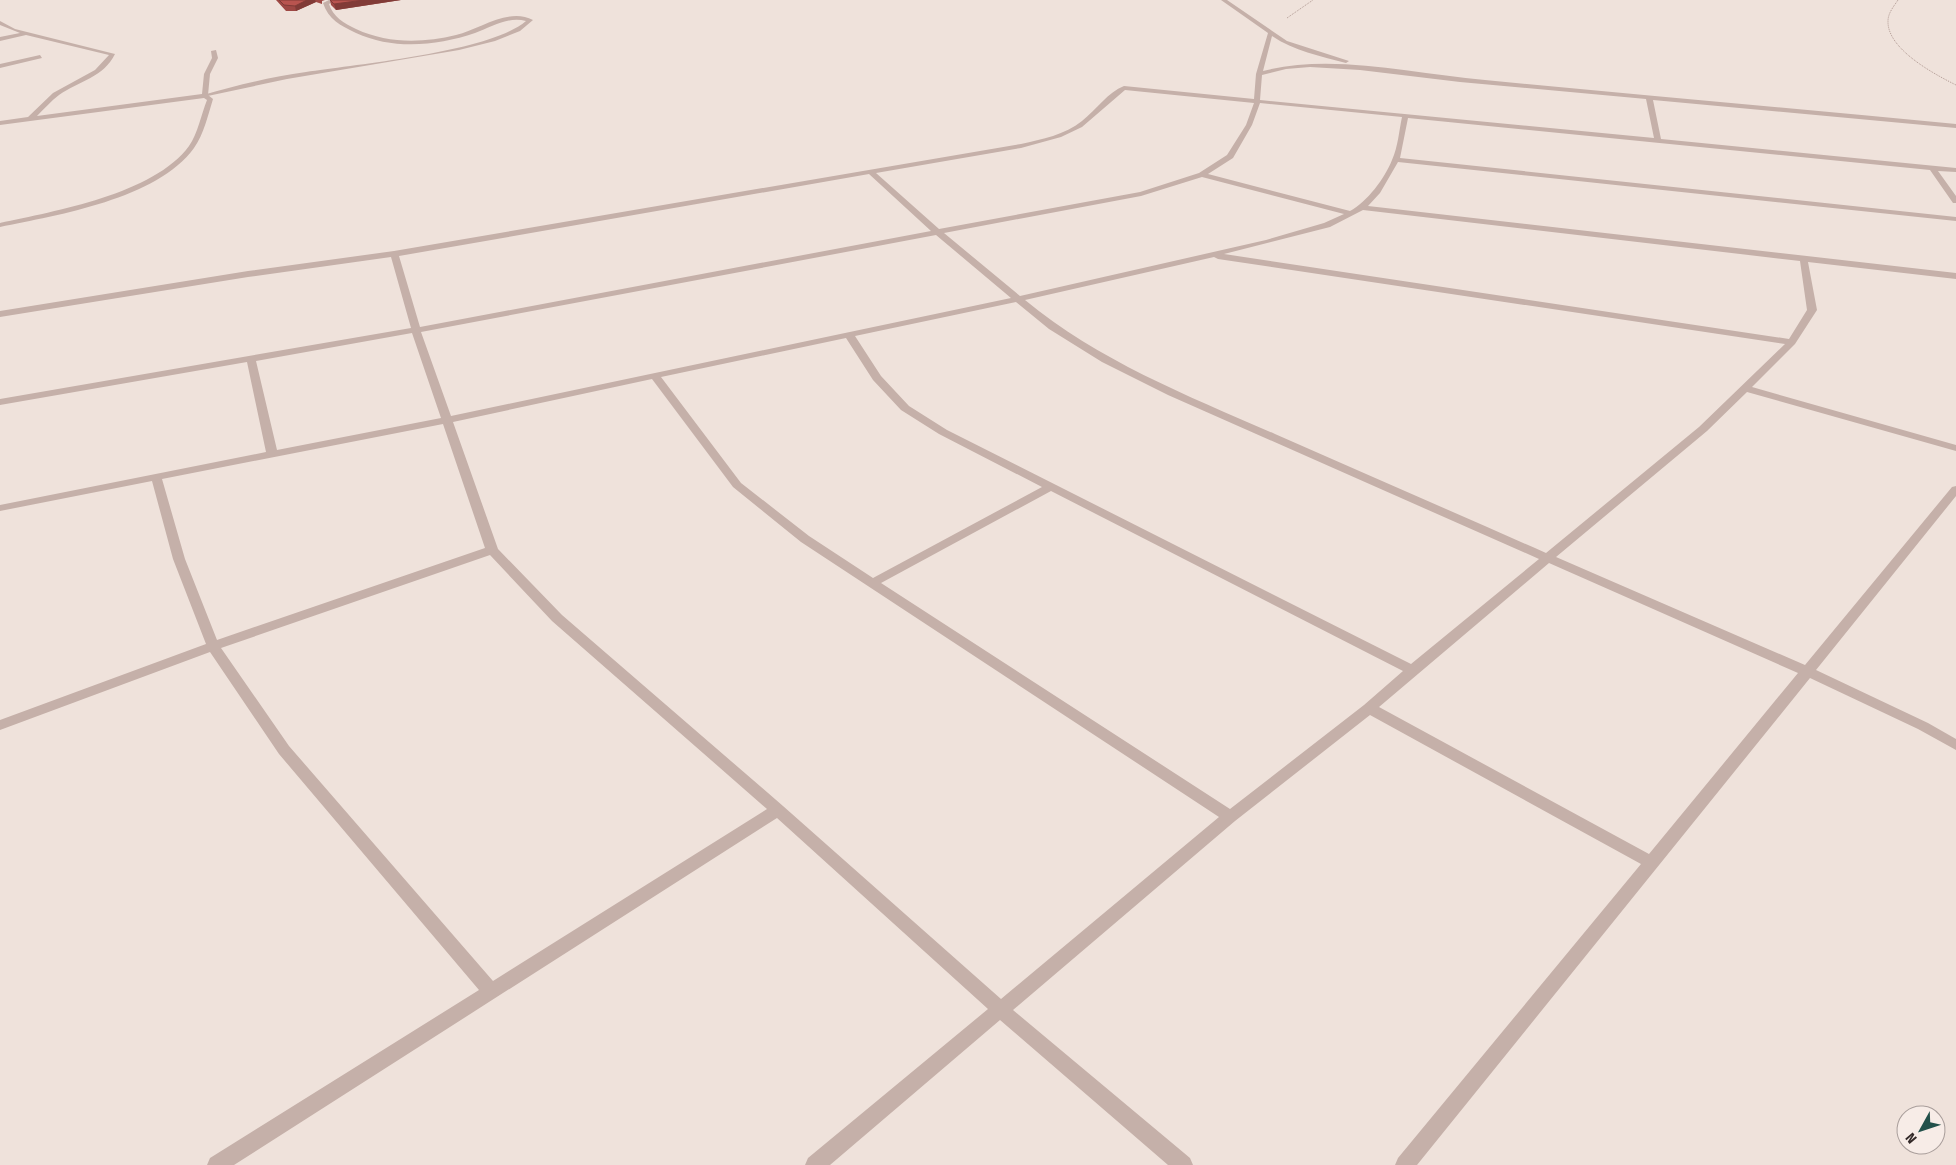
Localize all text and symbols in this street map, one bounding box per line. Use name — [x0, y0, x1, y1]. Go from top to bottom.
north arrow — [1896, 1105, 1946, 1155]
text: N — [1902, 1129, 1921, 1147]

